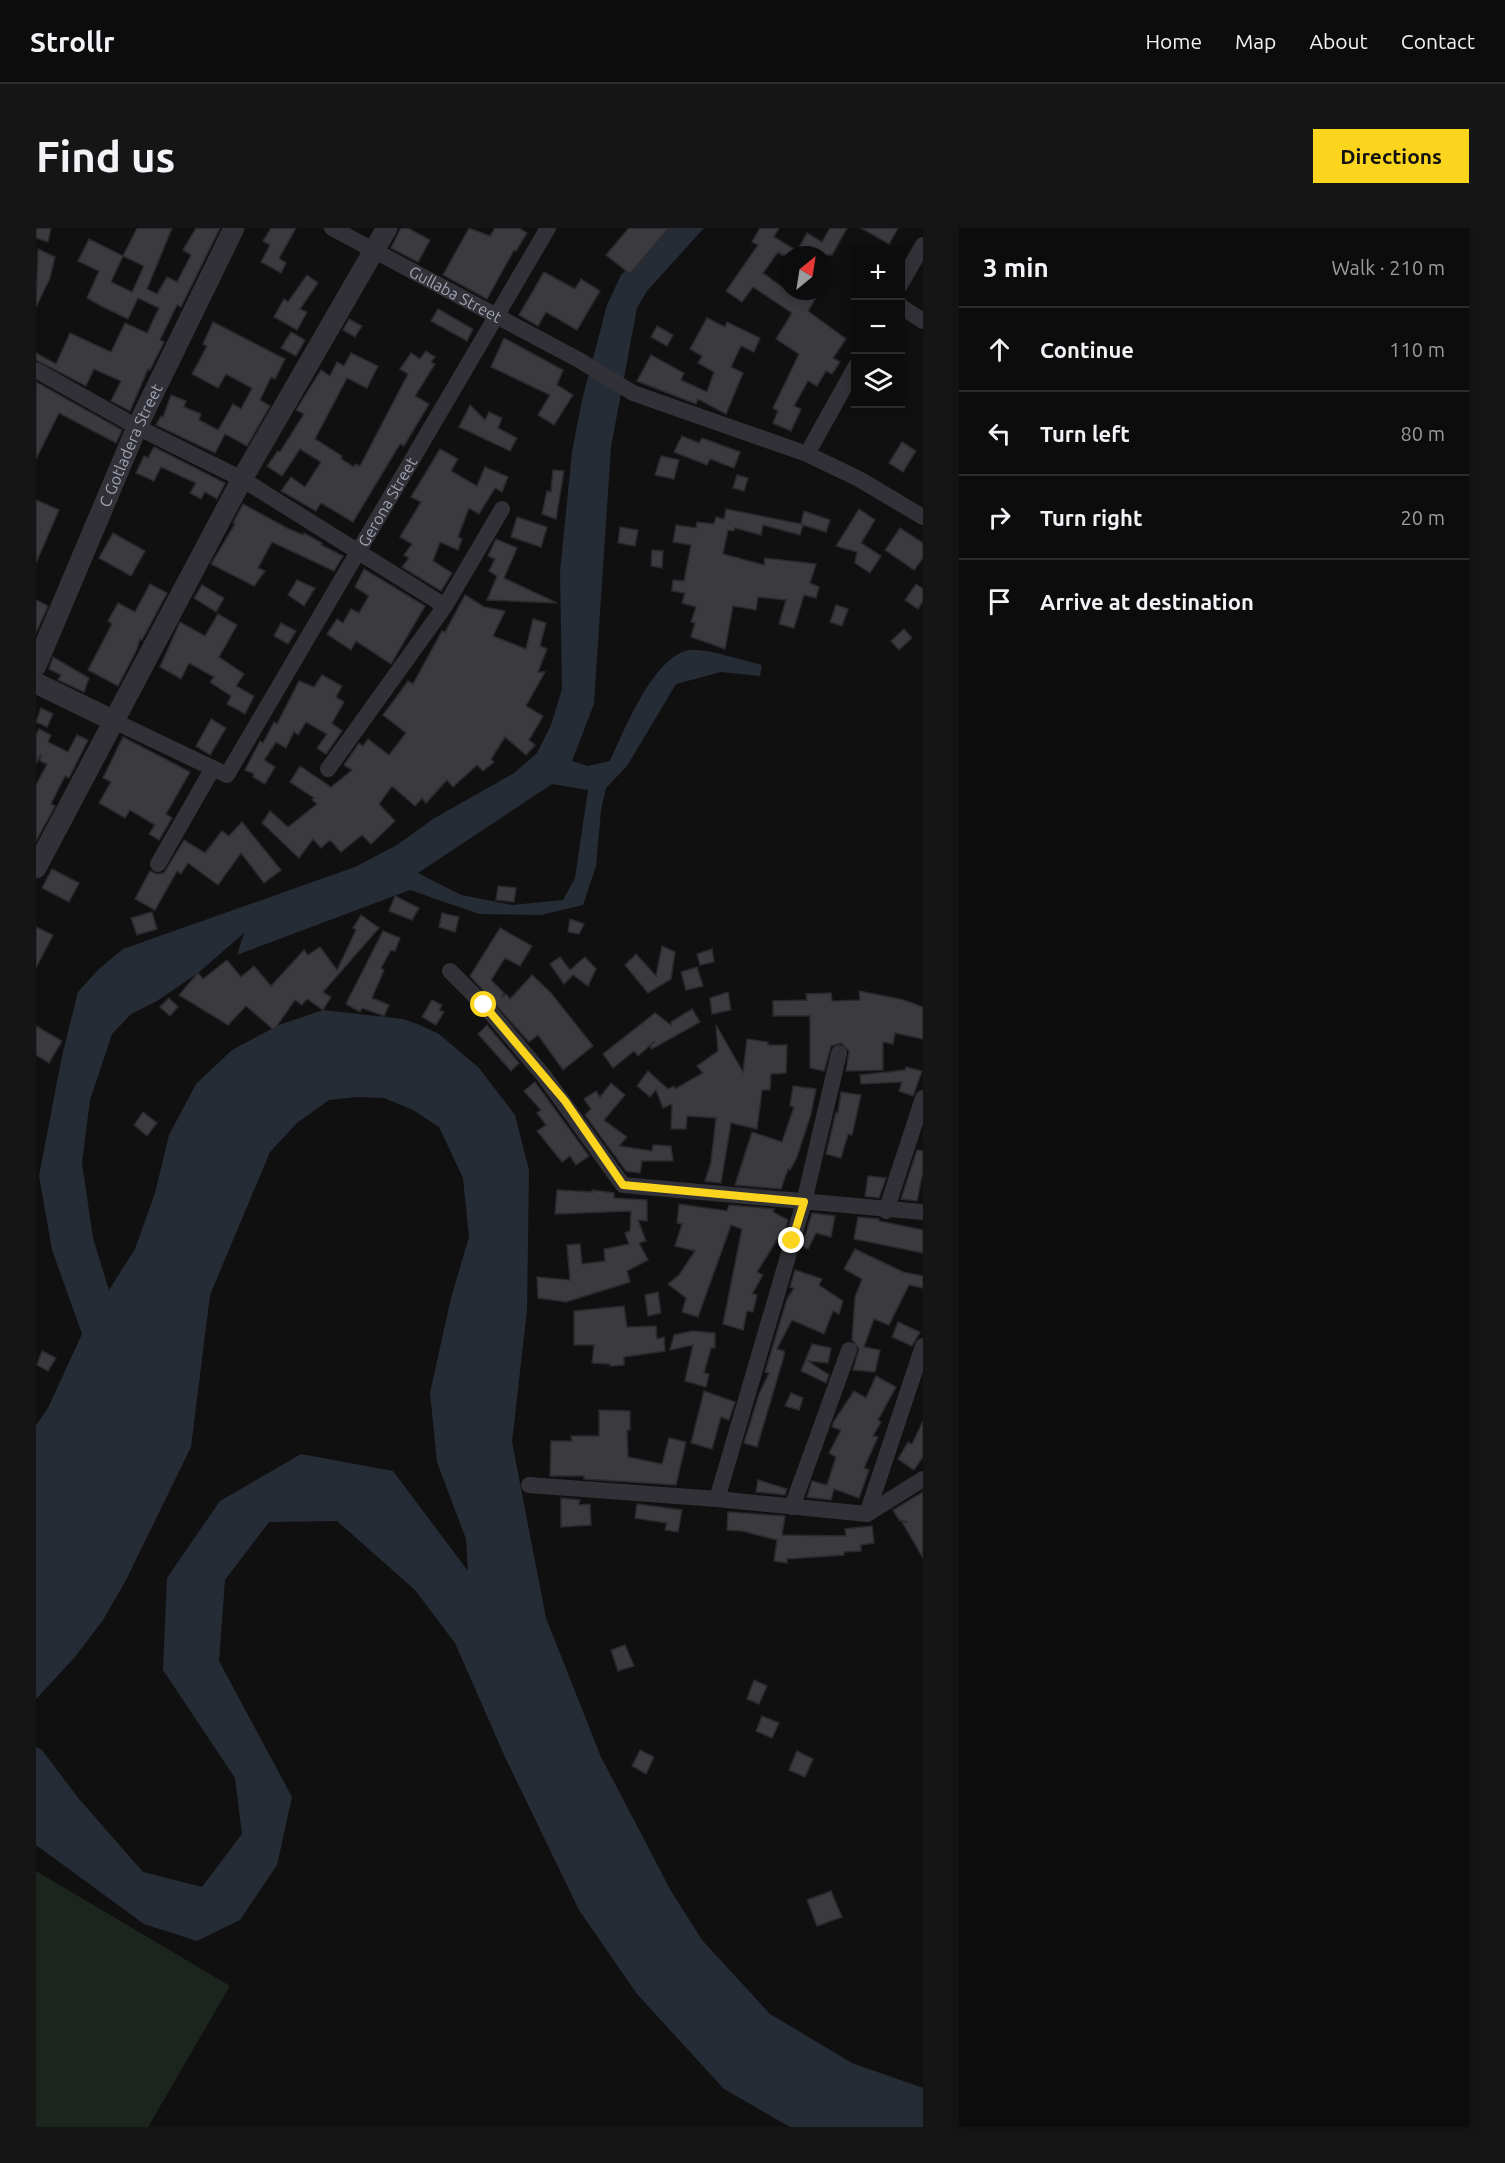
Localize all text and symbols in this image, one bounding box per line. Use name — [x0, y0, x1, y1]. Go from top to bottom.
text: Strollr — [30, 26, 115, 57]
text: Home — [1145, 29, 1202, 53]
text: Map — [1235, 29, 1276, 53]
text: About — [1309, 29, 1368, 53]
text: Contact — [1401, 29, 1475, 53]
button: Directions — [1313, 129, 1469, 183]
text: Find us — [36, 133, 175, 180]
north arrow — [779, 246, 833, 300]
map controls — [851, 246, 905, 408]
button: + — [851, 246, 905, 300]
text: 3 min — [983, 253, 1049, 282]
text: Walk · 210 m — [1332, 256, 1445, 279]
street label: Gullaba Street — [406, 262, 506, 326]
button: − — [851, 300, 905, 354]
icon: ahead — [983, 333, 1016, 366]
text: Continue — [1040, 337, 1134, 362]
text: 110 m — [1389, 338, 1445, 361]
button: layers — [851, 354, 905, 408]
street label: C Gotladera Street — [95, 380, 166, 510]
icon: left — [983, 417, 1016, 450]
text: Turn left — [1040, 421, 1130, 446]
text: 80 m — [1401, 422, 1445, 445]
street label: Gerona Street — [354, 453, 421, 550]
icon: right — [983, 501, 1016, 534]
text: Turn right — [1040, 505, 1142, 530]
text: 20 m — [1401, 506, 1445, 529]
icon: arrive — [983, 585, 1016, 618]
text: Arrive at destination — [1040, 589, 1254, 614]
route start — [470, 991, 496, 1017]
route end — [778, 1227, 804, 1253]

